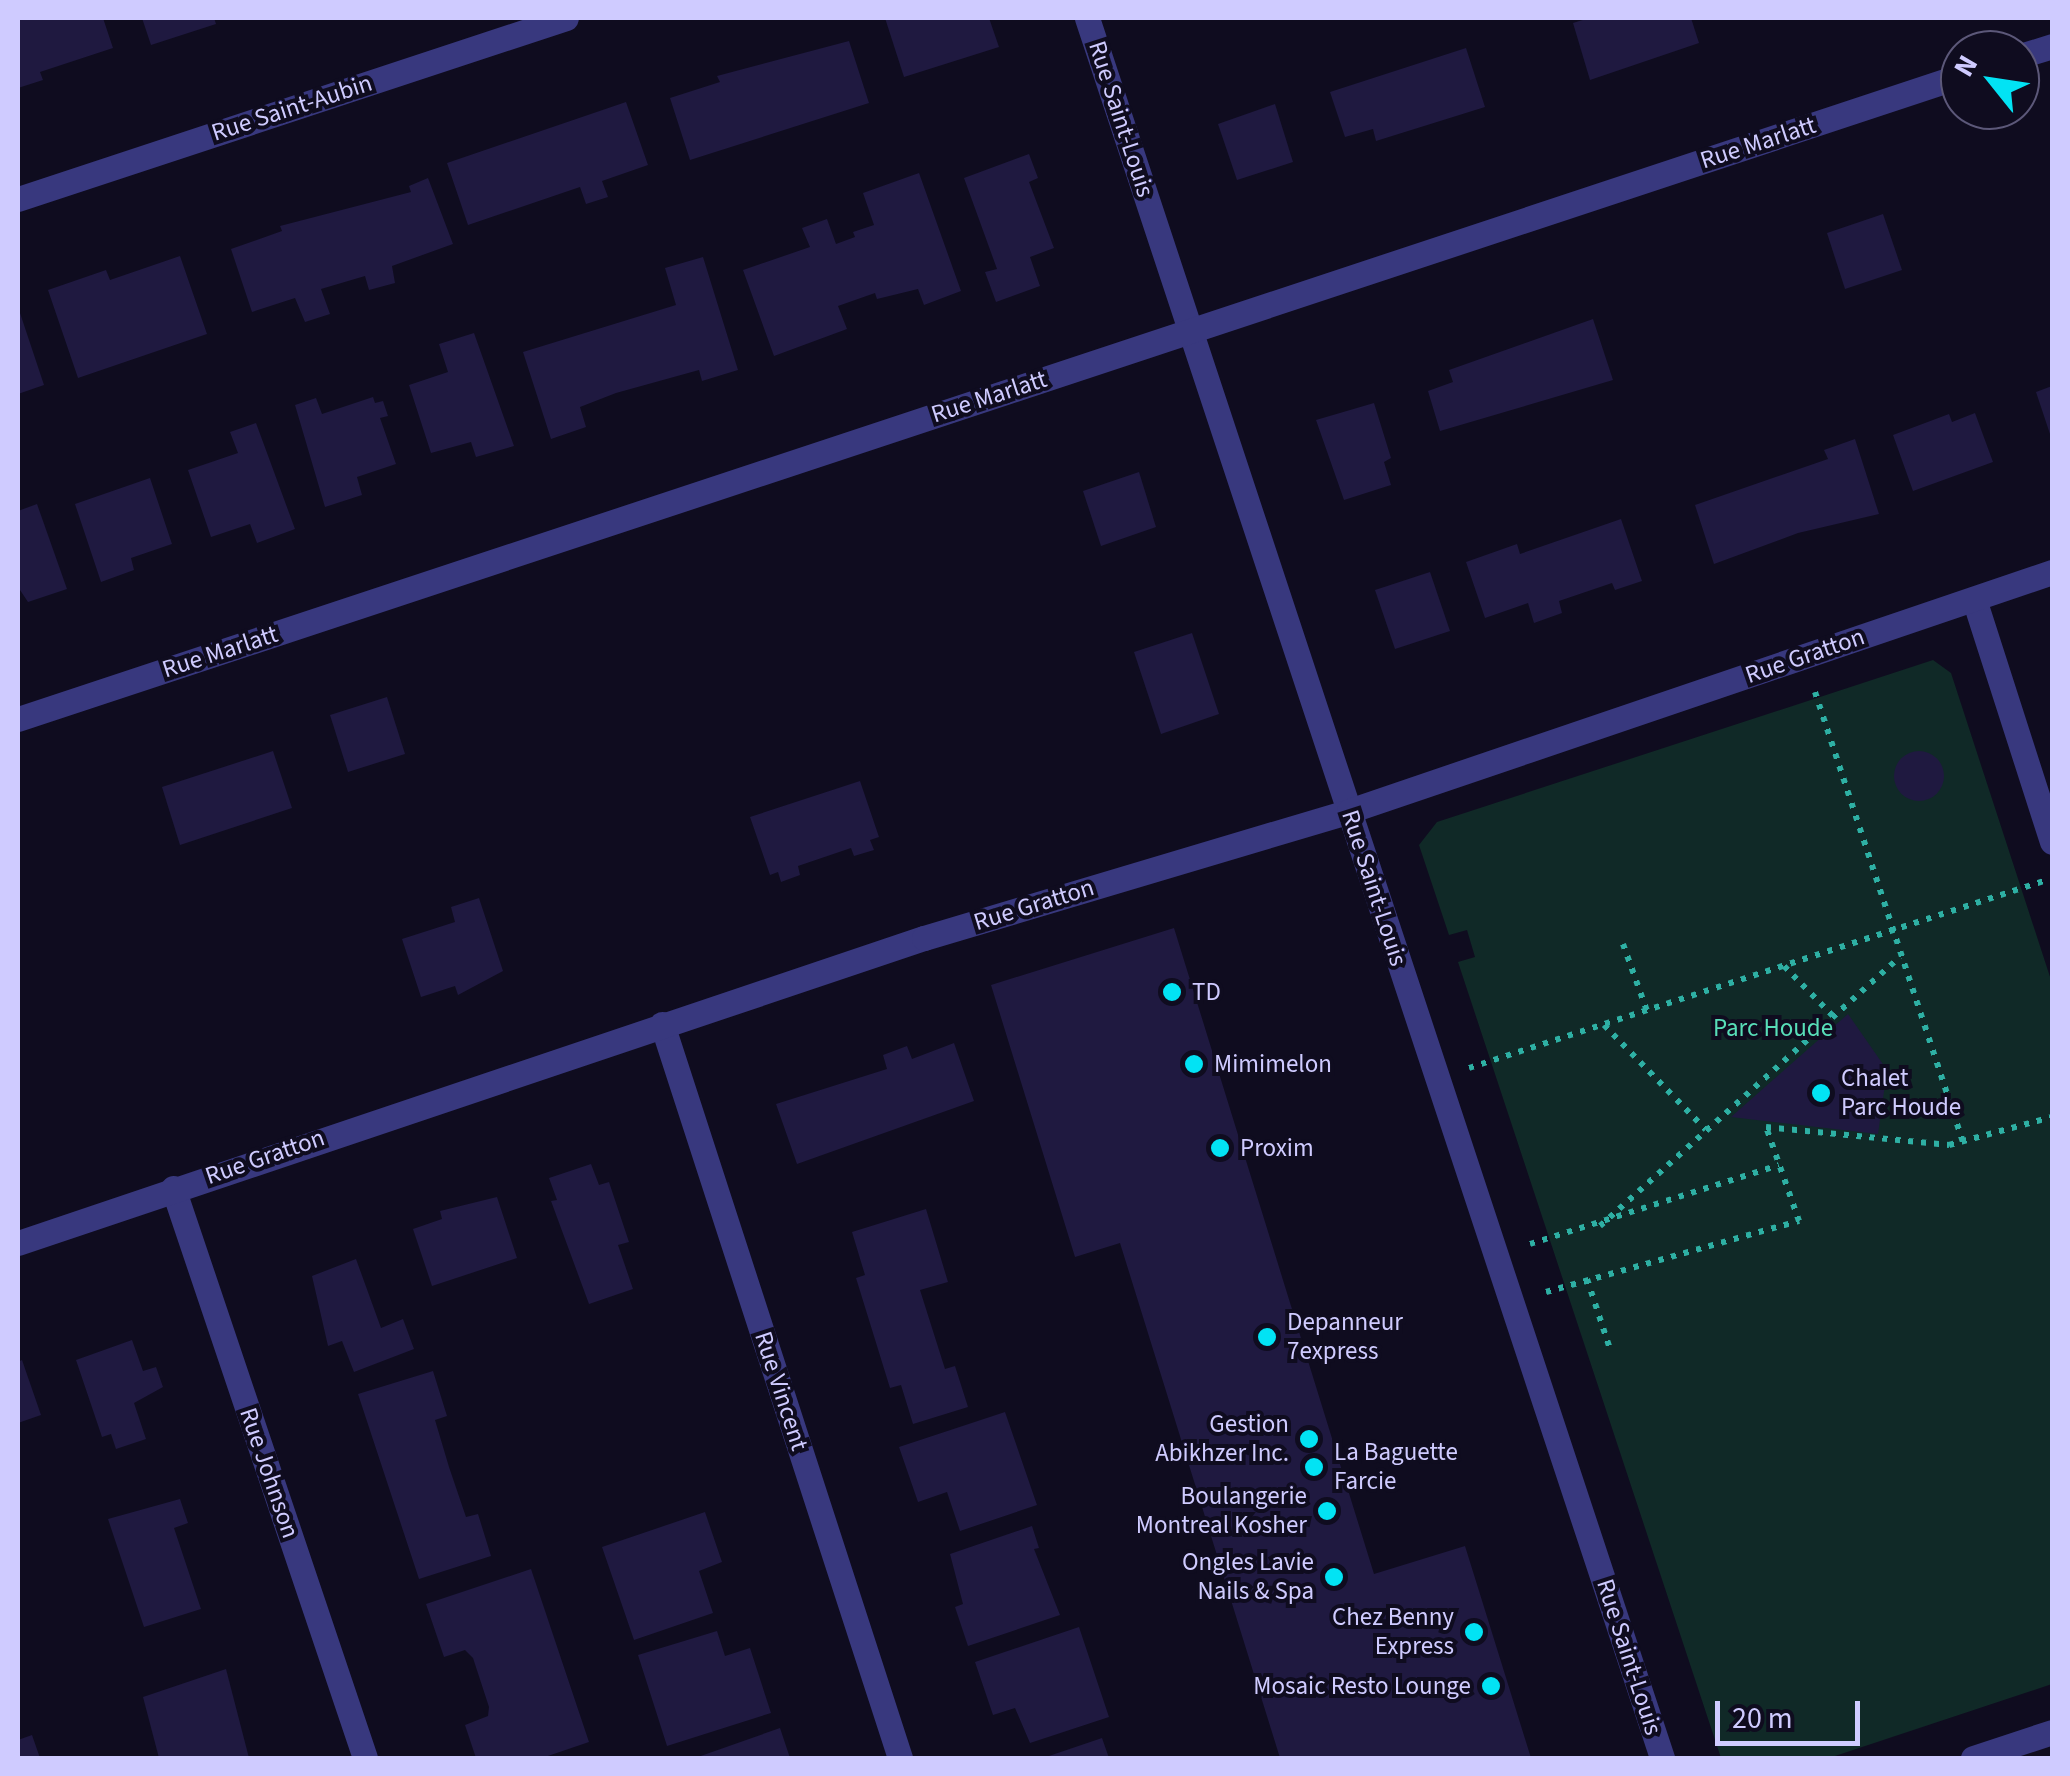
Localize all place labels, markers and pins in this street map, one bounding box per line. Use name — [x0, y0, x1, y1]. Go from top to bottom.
place label: TD — [1192, 977, 1221, 1007]
marker: TD — [1161, 981, 1183, 1003]
place label: Mimimelon — [1214, 1049, 1332, 1079]
marker: Mimimelon — [1183, 1053, 1205, 1075]
place label: Chalet Parc Houde — [1841, 1064, 1961, 1123]
marker: Chalet Parc Houde — [1810, 1082, 1832, 1104]
place label: Proxim — [1240, 1133, 1314, 1163]
marker: Proxim — [1209, 1137, 1231, 1159]
place label: Depanneur 7express — [1287, 1308, 1403, 1367]
marker: Depanneur 7express — [1256, 1326, 1278, 1348]
place label: Gestion Abikhzer Inc. — [1155, 1410, 1289, 1469]
marker: Gestion Abikhzer Inc. — [1298, 1428, 1320, 1450]
place label: La Baguette Farcie — [1334, 1438, 1458, 1497]
marker: La Baguette Farcie — [1303, 1456, 1325, 1478]
place label: Boulangerie Montreal Kosher — [1136, 1482, 1307, 1541]
marker: Boulangerie Montreal Kosher — [1316, 1500, 1338, 1522]
place label: Ongles Lavie Nails & Spa — [1182, 1548, 1314, 1607]
marker: Ongles Lavie Nails & Spa — [1323, 1566, 1345, 1588]
place label: Chez Benny Express — [1332, 1603, 1454, 1662]
marker: Chez Benny Express — [1463, 1621, 1485, 1643]
place label: Mosaic Resto Lounge — [1253, 1671, 1471, 1701]
marker: Mosaic Resto Lounge — [1480, 1675, 1502, 1697]

